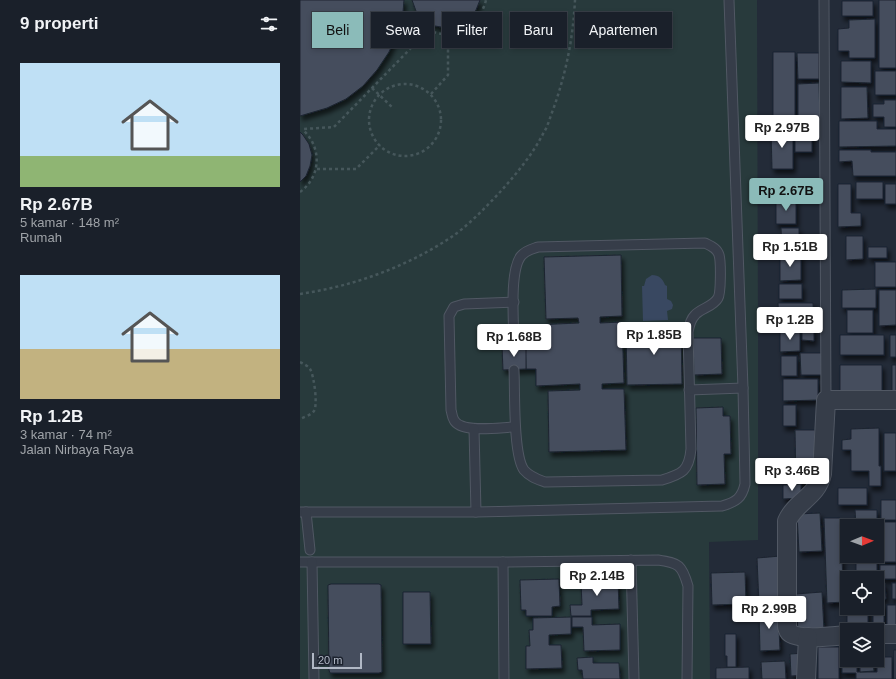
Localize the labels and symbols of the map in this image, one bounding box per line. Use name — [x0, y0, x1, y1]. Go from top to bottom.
pin: Rp 2.97B — [741, 115, 823, 149]
pin: Rp 2.67B — [745, 178, 827, 212]
pin: Rp 1.51B — [749, 234, 831, 268]
pin: Rp 1.2B — [753, 307, 827, 341]
pin: Rp 1.85B — [613, 322, 695, 356]
pin: Rp 1.68B — [473, 324, 555, 358]
pin: Rp 3.46B — [751, 458, 833, 492]
north arrow — [840, 519, 884, 563]
pin: Rp 2.14B — [556, 563, 638, 597]
pin: Rp 2.99B — [728, 596, 810, 630]
scale bar — [312, 651, 362, 670]

